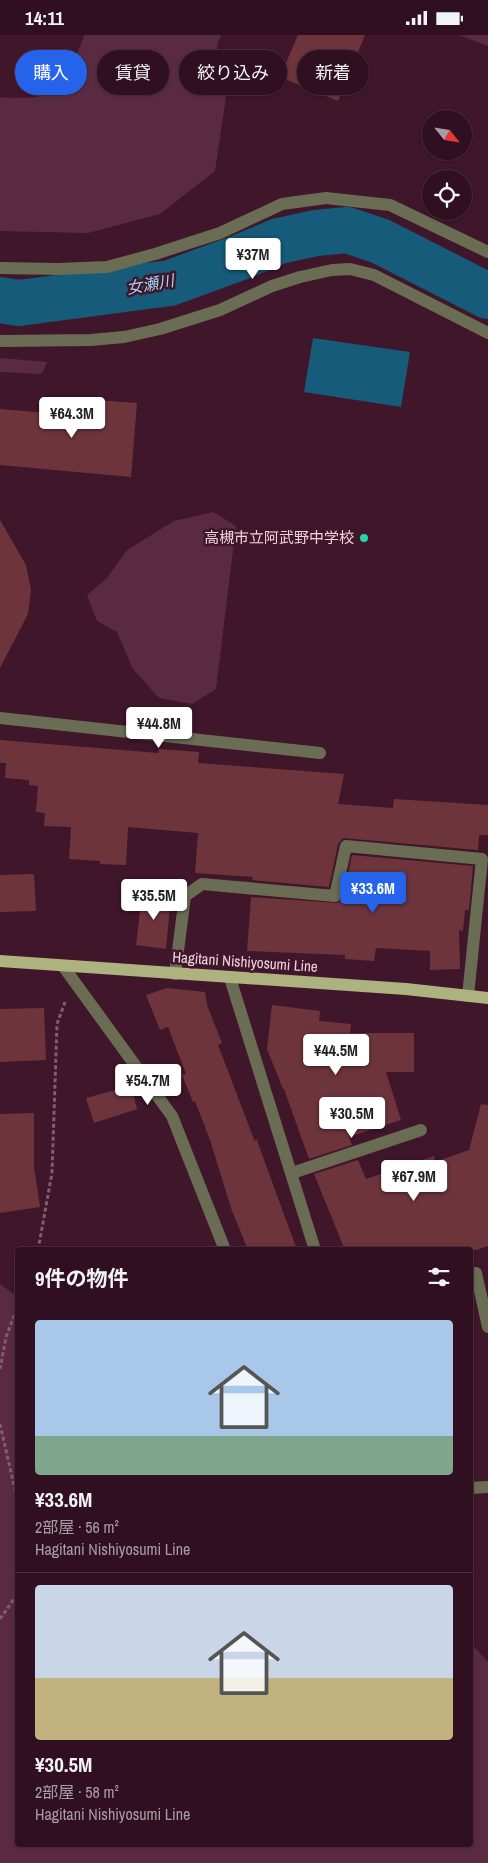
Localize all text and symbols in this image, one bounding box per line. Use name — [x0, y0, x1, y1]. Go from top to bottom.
text: 14:11 — [25, 5, 64, 31]
chip: 購入 — [15, 50, 87, 95]
chip: 賃貸 — [97, 50, 169, 95]
chip: 絞り込み — [179, 50, 287, 95]
chip: 新着 — [297, 50, 369, 95]
north arrow — [422, 110, 472, 160]
map controls — [422, 110, 472, 220]
button: locate — [422, 170, 472, 220]
pin: ¥37M — [223, 237, 283, 280]
text: ¥37M — [237, 243, 269, 265]
water label: 女瀬川 — [124, 269, 178, 299]
pin: ¥64.3M — [31, 397, 113, 439]
text: ¥64.3M — [50, 402, 94, 424]
place label: 高槻市立阿武野中学校 — [204, 527, 354, 548]
marker: 高槻市立阿武野中学校 — [358, 532, 370, 544]
pin: ¥44.8M — [118, 707, 200, 749]
text: ¥44.8M — [137, 712, 181, 734]
pin: ¥33.6M — [332, 871, 414, 914]
text: ¥33.6M — [351, 877, 395, 899]
pin: ¥35.5M — [113, 879, 195, 921]
text: ¥35.5M — [132, 884, 176, 906]
street label: Hagitani Nishiyosumi Line — [172, 946, 319, 977]
pin: ¥44.5M — [295, 1033, 377, 1076]
text: ¥44.5M — [314, 1039, 358, 1061]
pin: ¥54.7M — [107, 1063, 189, 1106]
text: ¥54.7M — [126, 1069, 170, 1091]
pin: ¥30.5M — [311, 1097, 393, 1139]
text: ¥30.5M — [330, 1102, 374, 1124]
pin: ¥67.9M — [373, 1159, 455, 1202]
text: ¥67.9M — [392, 1165, 436, 1187]
icon: filters — [425, 1263, 453, 1291]
text: 9件の物件 — [35, 1264, 129, 1293]
icon: home — [199, 1352, 289, 1442]
text: ¥33.6M — [35, 1485, 92, 1514]
text: 2部屋 · 56 m² — [35, 1516, 119, 1538]
text: Hagitani Nishiyosumi Line — [35, 1538, 190, 1560]
icon: home — [199, 1618, 289, 1708]
text: ¥30.5M — [35, 1750, 92, 1779]
text: 2部屋 · 58 m² — [35, 1781, 119, 1803]
text: Hagitani Nishiyosumi Line — [35, 1803, 190, 1825]

